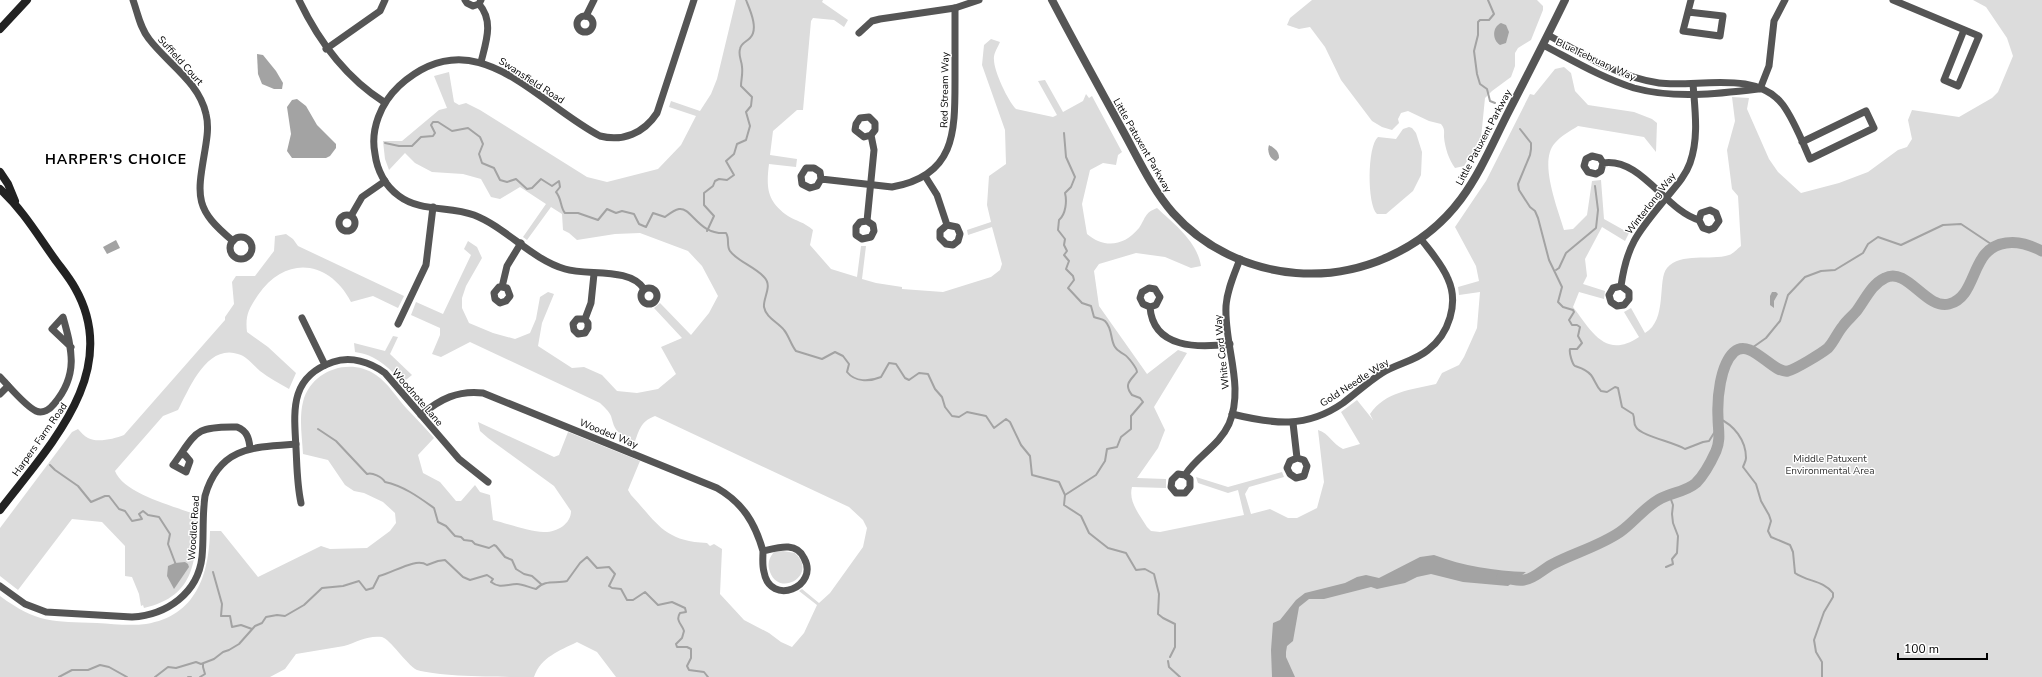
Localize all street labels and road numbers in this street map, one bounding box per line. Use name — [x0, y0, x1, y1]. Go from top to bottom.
street label: Suffield Court — [154, 33, 207, 89]
street label: Blue February Way — [1553, 35, 1639, 85]
street label: Red Stream Way — [937, 51, 953, 128]
street label: Swansfield Road — [496, 54, 567, 107]
street label: Little Patuxent Parkway — [1453, 86, 1515, 188]
street label: Little Patuxent Parkway — [1109, 96, 1175, 196]
street label: Winterlong Way — [1622, 169, 1680, 237]
street label: White Cord Way — [1211, 313, 1233, 390]
street label: Gold Needle Way — [1317, 355, 1392, 410]
street label: Woodnote Lane — [388, 366, 446, 429]
street label: Harpers Farm Road — [9, 400, 71, 479]
street label: Wooded Way — [577, 416, 641, 452]
street label: Woodlot Road — [185, 495, 203, 561]

